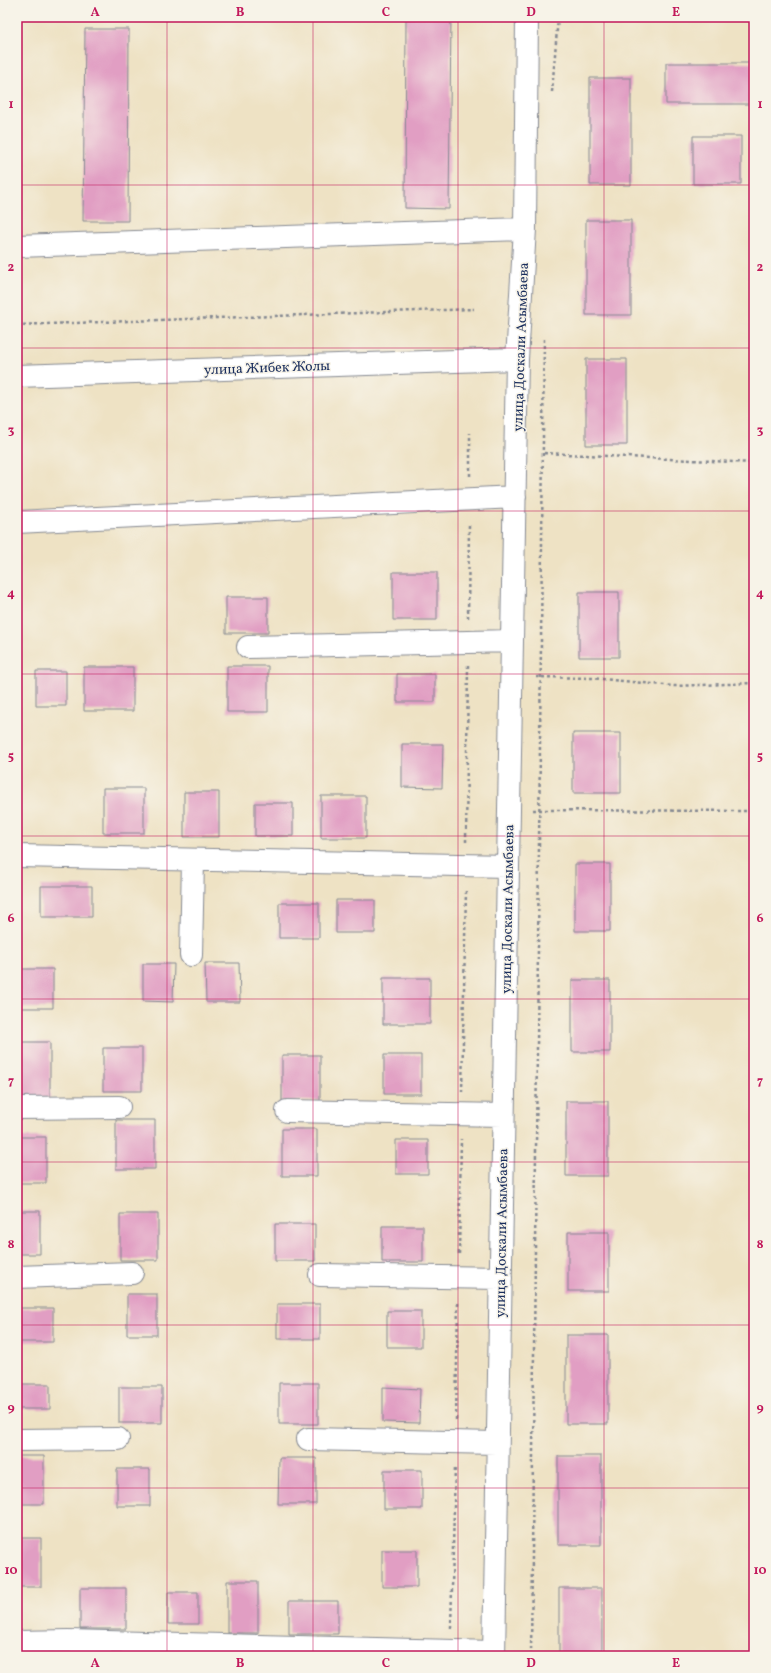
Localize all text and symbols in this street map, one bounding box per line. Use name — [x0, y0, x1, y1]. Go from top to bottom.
text: A — [90, 4, 100, 22]
text: B — [236, 4, 245, 22]
text: C — [382, 4, 390, 22]
text: D — [526, 4, 536, 22]
text: E — [672, 4, 680, 22]
text: 1 — [8, 96, 14, 114]
text: 1 — [757, 96, 763, 114]
text: 2 — [8, 259, 15, 277]
text: 2 — [757, 259, 764, 277]
street label: улица Доскали Асымбаева — [509, 262, 534, 432]
street label: улица Жибек Жолы — [204, 357, 331, 380]
text: 3 — [8, 422, 15, 440]
text: 3 — [757, 422, 764, 440]
text: 4 — [7, 585, 15, 603]
text: 4 — [756, 585, 764, 603]
text: 5 — [8, 748, 14, 766]
text: 5 — [757, 748, 763, 766]
street label: улица Доскали Асымбаева — [498, 824, 519, 994]
text: 6 — [7, 910, 15, 928]
text: 6 — [756, 910, 764, 928]
text: 7 — [8, 1073, 14, 1091]
text: 7 — [757, 1073, 763, 1091]
street label: улица Доскали Асымбаева — [492, 1148, 513, 1318]
text: 8 — [7, 1236, 15, 1254]
text: 8 — [756, 1236, 764, 1254]
text: 9 — [7, 1399, 15, 1417]
text: 9 — [756, 1399, 764, 1417]
text: 10 — [4, 1562, 18, 1580]
text: 10 — [753, 1562, 767, 1580]
text: A — [90, 1655, 100, 1673]
text: B — [236, 1655, 245, 1673]
text: C — [382, 1655, 390, 1673]
text: D — [526, 1655, 536, 1673]
text: E — [672, 1655, 680, 1673]

